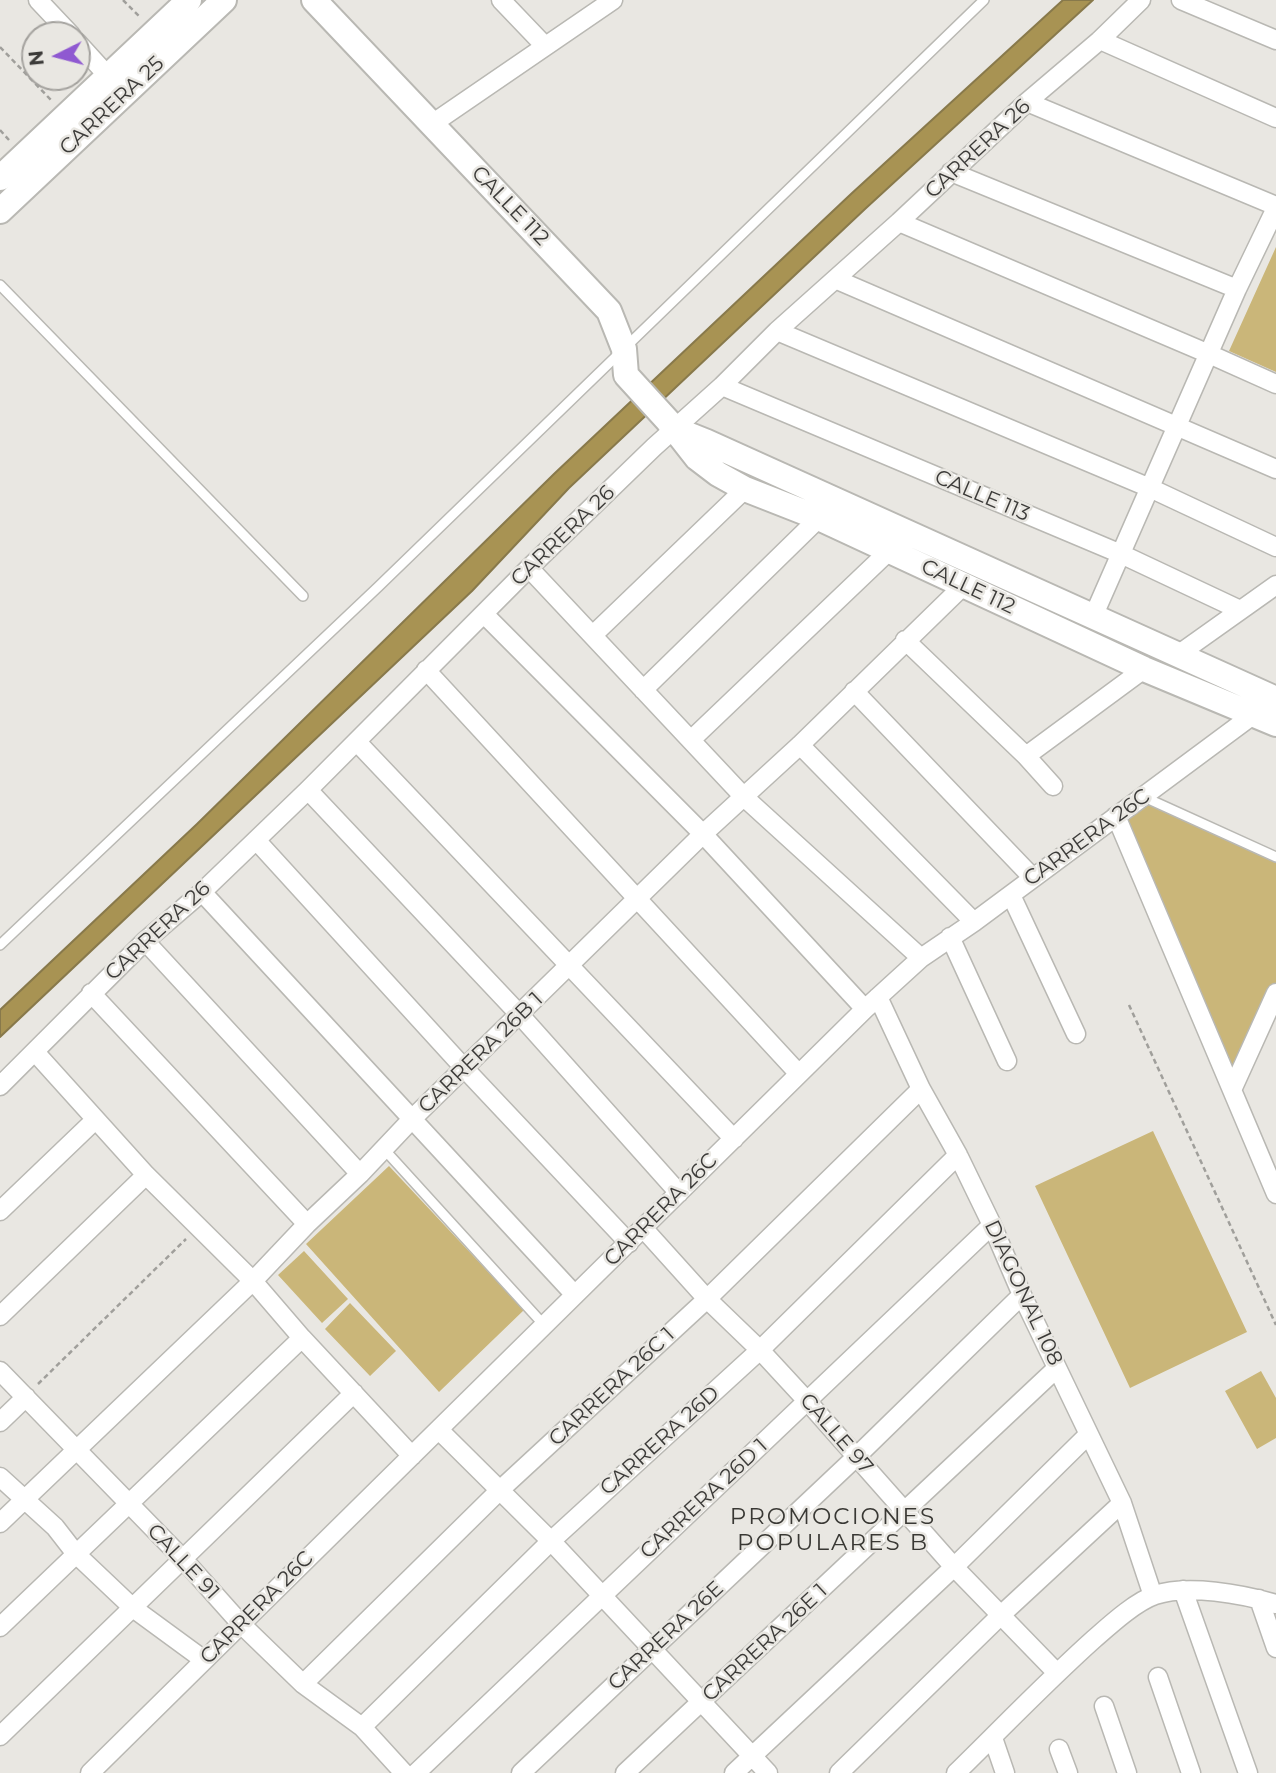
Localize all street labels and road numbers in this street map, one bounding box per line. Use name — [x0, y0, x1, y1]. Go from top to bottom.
street label: CARRERA 25 — [55, 51, 169, 161]
street label: CARRERA 26 — [920, 94, 1036, 204]
street label: CALLE 112 — [466, 161, 554, 251]
street label: CALLE 113 — [931, 465, 1033, 527]
street label: CARRERA 26 — [506, 480, 620, 592]
street label: CALLE 112 — [917, 554, 1019, 620]
street label: CARRERA 26C — [1019, 784, 1155, 892]
street label: CARRERA 26 — [100, 876, 216, 986]
street label: CARRERA 26B 1 — [414, 987, 548, 1119]
street label: CARRERA 26C — [599, 1148, 723, 1272]
street label: DIAGONAL 108 — [978, 1216, 1068, 1370]
street label: CARRERA 26C 1 — [544, 1322, 680, 1452]
street label: CARRERA 26D — [595, 1381, 725, 1501]
street label: CALLE 97 — [794, 1388, 878, 1480]
street label: CARRERA 26D 1 — [635, 1434, 773, 1564]
street label: CALLE 91 — [142, 1519, 224, 1605]
street label: CARRERA 26C — [195, 1546, 319, 1670]
street label: CARRERA 26E — [603, 1576, 729, 1696]
street label: CARRERA 26E 1 — [697, 1579, 833, 1707]

